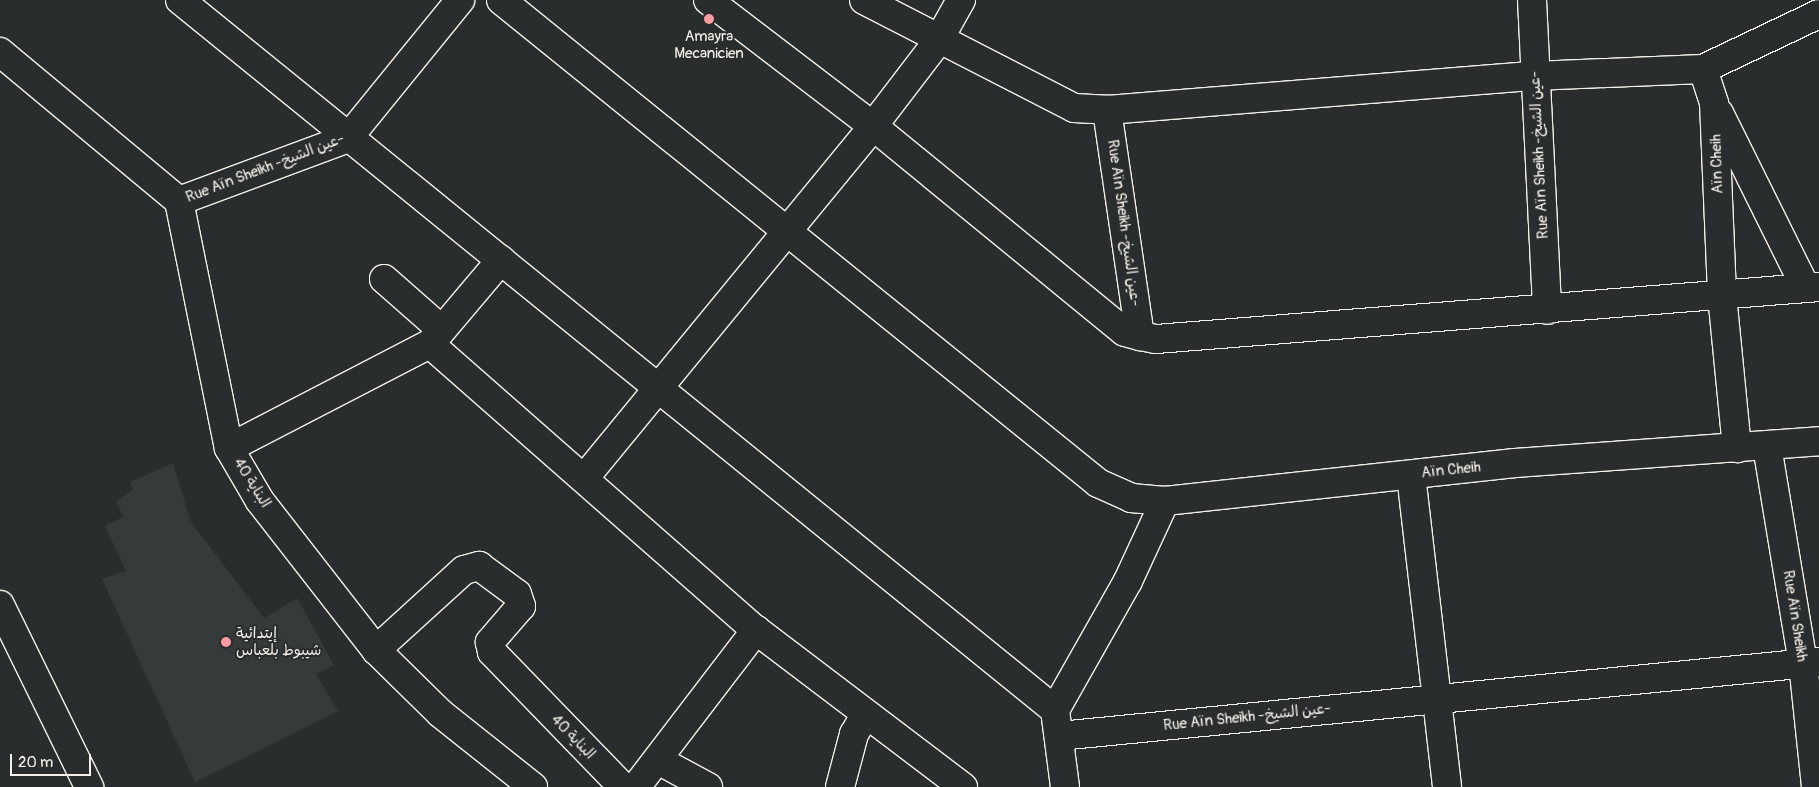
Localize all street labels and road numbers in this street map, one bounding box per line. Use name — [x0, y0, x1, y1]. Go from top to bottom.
street label: Rue Aïn Sheikh -عين الشيخ- — [1526, 71, 1552, 239]
street label: Rue Aïn Sheikh -عين الشيخ- — [183, 129, 347, 207]
street label: Aïn Cheih — [1707, 134, 1727, 194]
street label: Rue Aïn Sheikh -عين الشيخ- — [1103, 138, 1145, 308]
street label: البناية 40 — [230, 455, 274, 511]
street label: Aïn Cheih — [1420, 458, 1482, 482]
street label: Rue Aïn Sheikh — [1779, 569, 1811, 663]
street label: Rue Aïn Sheikh -عين الشيخ- — [1162, 699, 1332, 735]
street label: البناية 40 — [547, 711, 599, 763]

